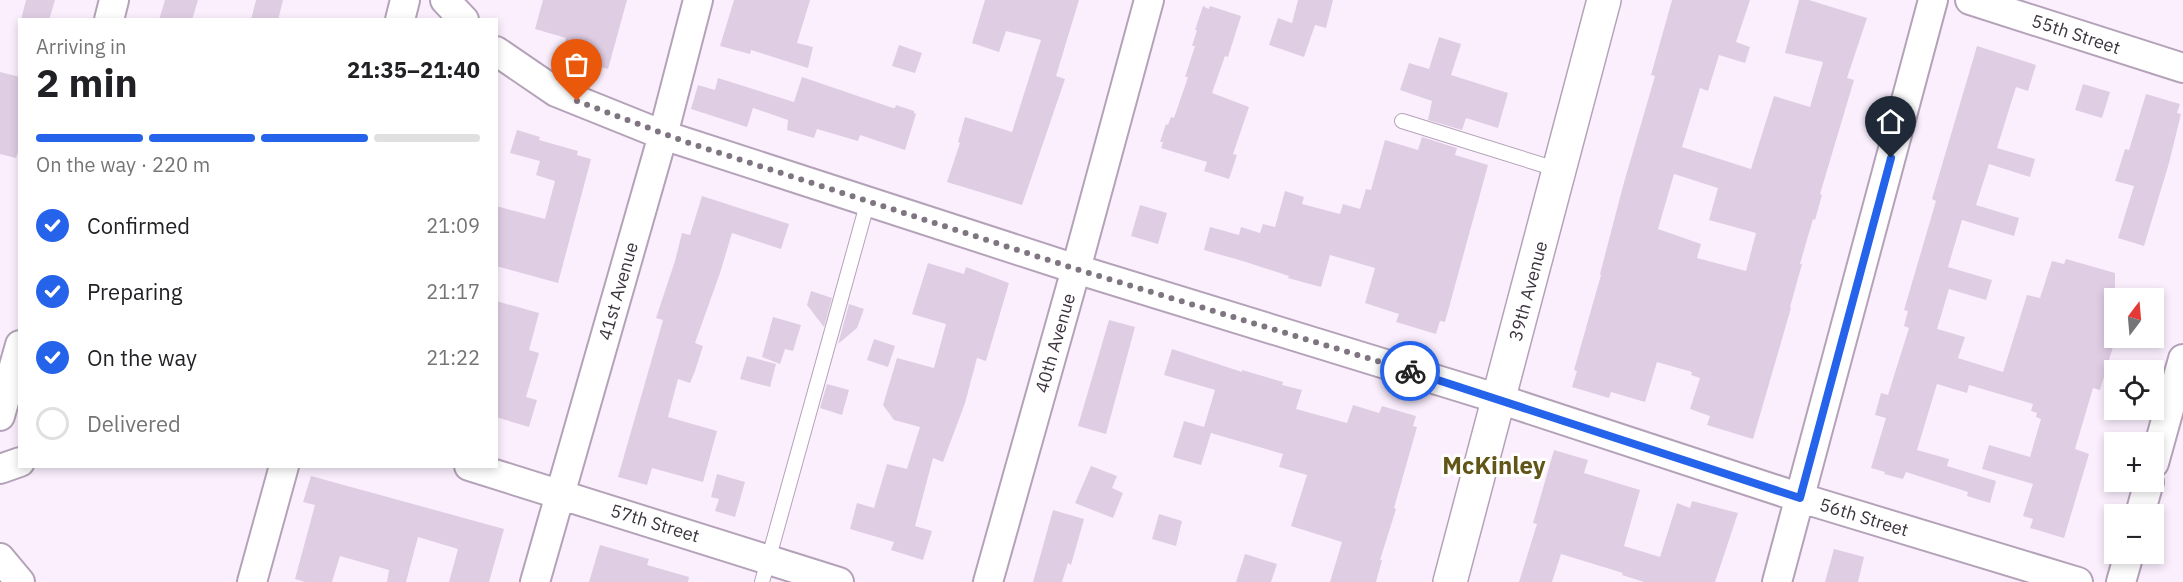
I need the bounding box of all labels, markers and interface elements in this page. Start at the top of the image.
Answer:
street label: 55th Street [2029,9,2123,59]
text: Arriving in [36,33,126,60]
pin [551,39,602,101]
icon: bag [560,48,593,81]
text: 21:35–21:40 [347,55,480,84]
text: 2 min [36,57,138,108]
pin [1865,96,1916,158]
icon: home [1874,105,1907,138]
text: On the way · 220 m [36,151,210,178]
icon: check [36,209,69,242]
text: Confirmed [87,211,190,240]
text: 21:09 [426,212,480,239]
street label: 39th Avenue [1504,238,1552,343]
street label: 41st Avenue [593,239,643,343]
icon: check [36,275,69,308]
text: Preparing [87,277,182,306]
text: 21:17 [426,278,480,305]
north arrow [2104,288,2164,348]
map controls [2104,288,2164,564]
street label: 40th Avenue [1030,290,1080,395]
icon: check [36,341,69,374]
courier [1380,341,1440,401]
text: On the way [87,343,197,372]
text: 21:22 [426,344,480,371]
icon: bike [1394,355,1427,388]
button: locate [2104,360,2164,420]
text: Delivered [87,409,181,438]
button: + [2104,432,2164,492]
district label: McKinley [1442,449,1546,481]
street label: 56th Street [1817,493,1911,541]
street label: 57th Street [608,499,702,547]
button: − [2104,504,2164,564]

